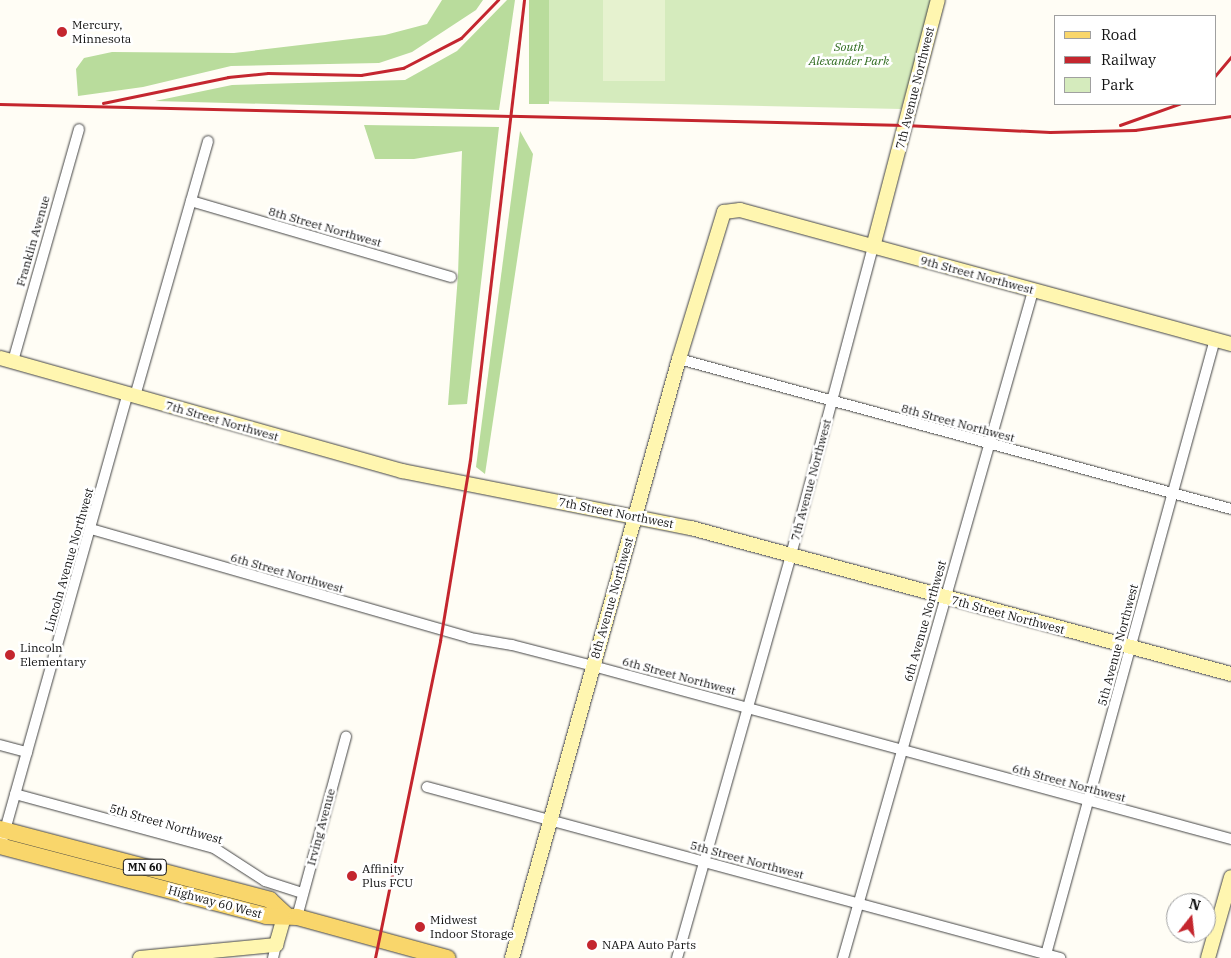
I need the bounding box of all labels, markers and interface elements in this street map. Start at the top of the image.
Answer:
legend [1054,15,1216,105]
place label: Mercury, Minnesota [72,18,131,46]
street label: 7th Avenue Northwest [893,25,937,151]
text: Road [1101,25,1137,44]
marker: Mercury, Minnesota [56,26,68,38]
park label: South Alexander Park [809,40,889,68]
text: Railway [1101,50,1156,69]
text: Park [1101,75,1134,94]
street label: Franklin Avenue [13,194,53,288]
street label: 8th Street Northwest [267,204,383,250]
street label: 9th Street Northwest [919,253,1035,297]
street label: 7th Street Northwest [164,398,280,444]
street label: 8th Street Northwest [900,401,1016,445]
street label: 7th Avenue Northwest [788,418,834,542]
street label: Lincoln Avenue Northwest [42,486,96,634]
street label: 7th Street Northwest [557,495,675,531]
street label: 8th Avenue Northwest [588,536,636,660]
street label: 6th Street Northwest [229,550,345,596]
street label: 6th Avenue Northwest [901,559,949,683]
street label: 5th Avenue Northwest [1095,583,1141,707]
street label: 7th Street Northwest [950,593,1066,637]
place label: Lincoln Elementary [20,641,86,669]
marker: Lincoln Elementary [4,649,16,661]
street label: 6th Street Northwest [621,654,737,698]
street label: 6th Street Northwest [1011,761,1127,805]
street label: Irving Avenue [304,787,338,867]
street label: 5th Street Northwest [108,801,224,847]
street label: 5th Street Northwest [689,838,805,882]
road number: MN 60 [122,859,168,876]
place label: Affinity Plus FCU [362,862,413,890]
marker: Affinity Plus FCU [346,870,358,882]
street label: Highway 60 West [166,883,264,921]
north arrow [1166,893,1216,943]
text: N [1187,894,1203,915]
place label: Midwest Indoor Storage [430,913,514,941]
marker: Midwest Indoor Storage [414,921,426,933]
place label: NAPA Auto Parts [602,938,696,952]
marker: NAPA Auto Parts [586,939,598,951]

